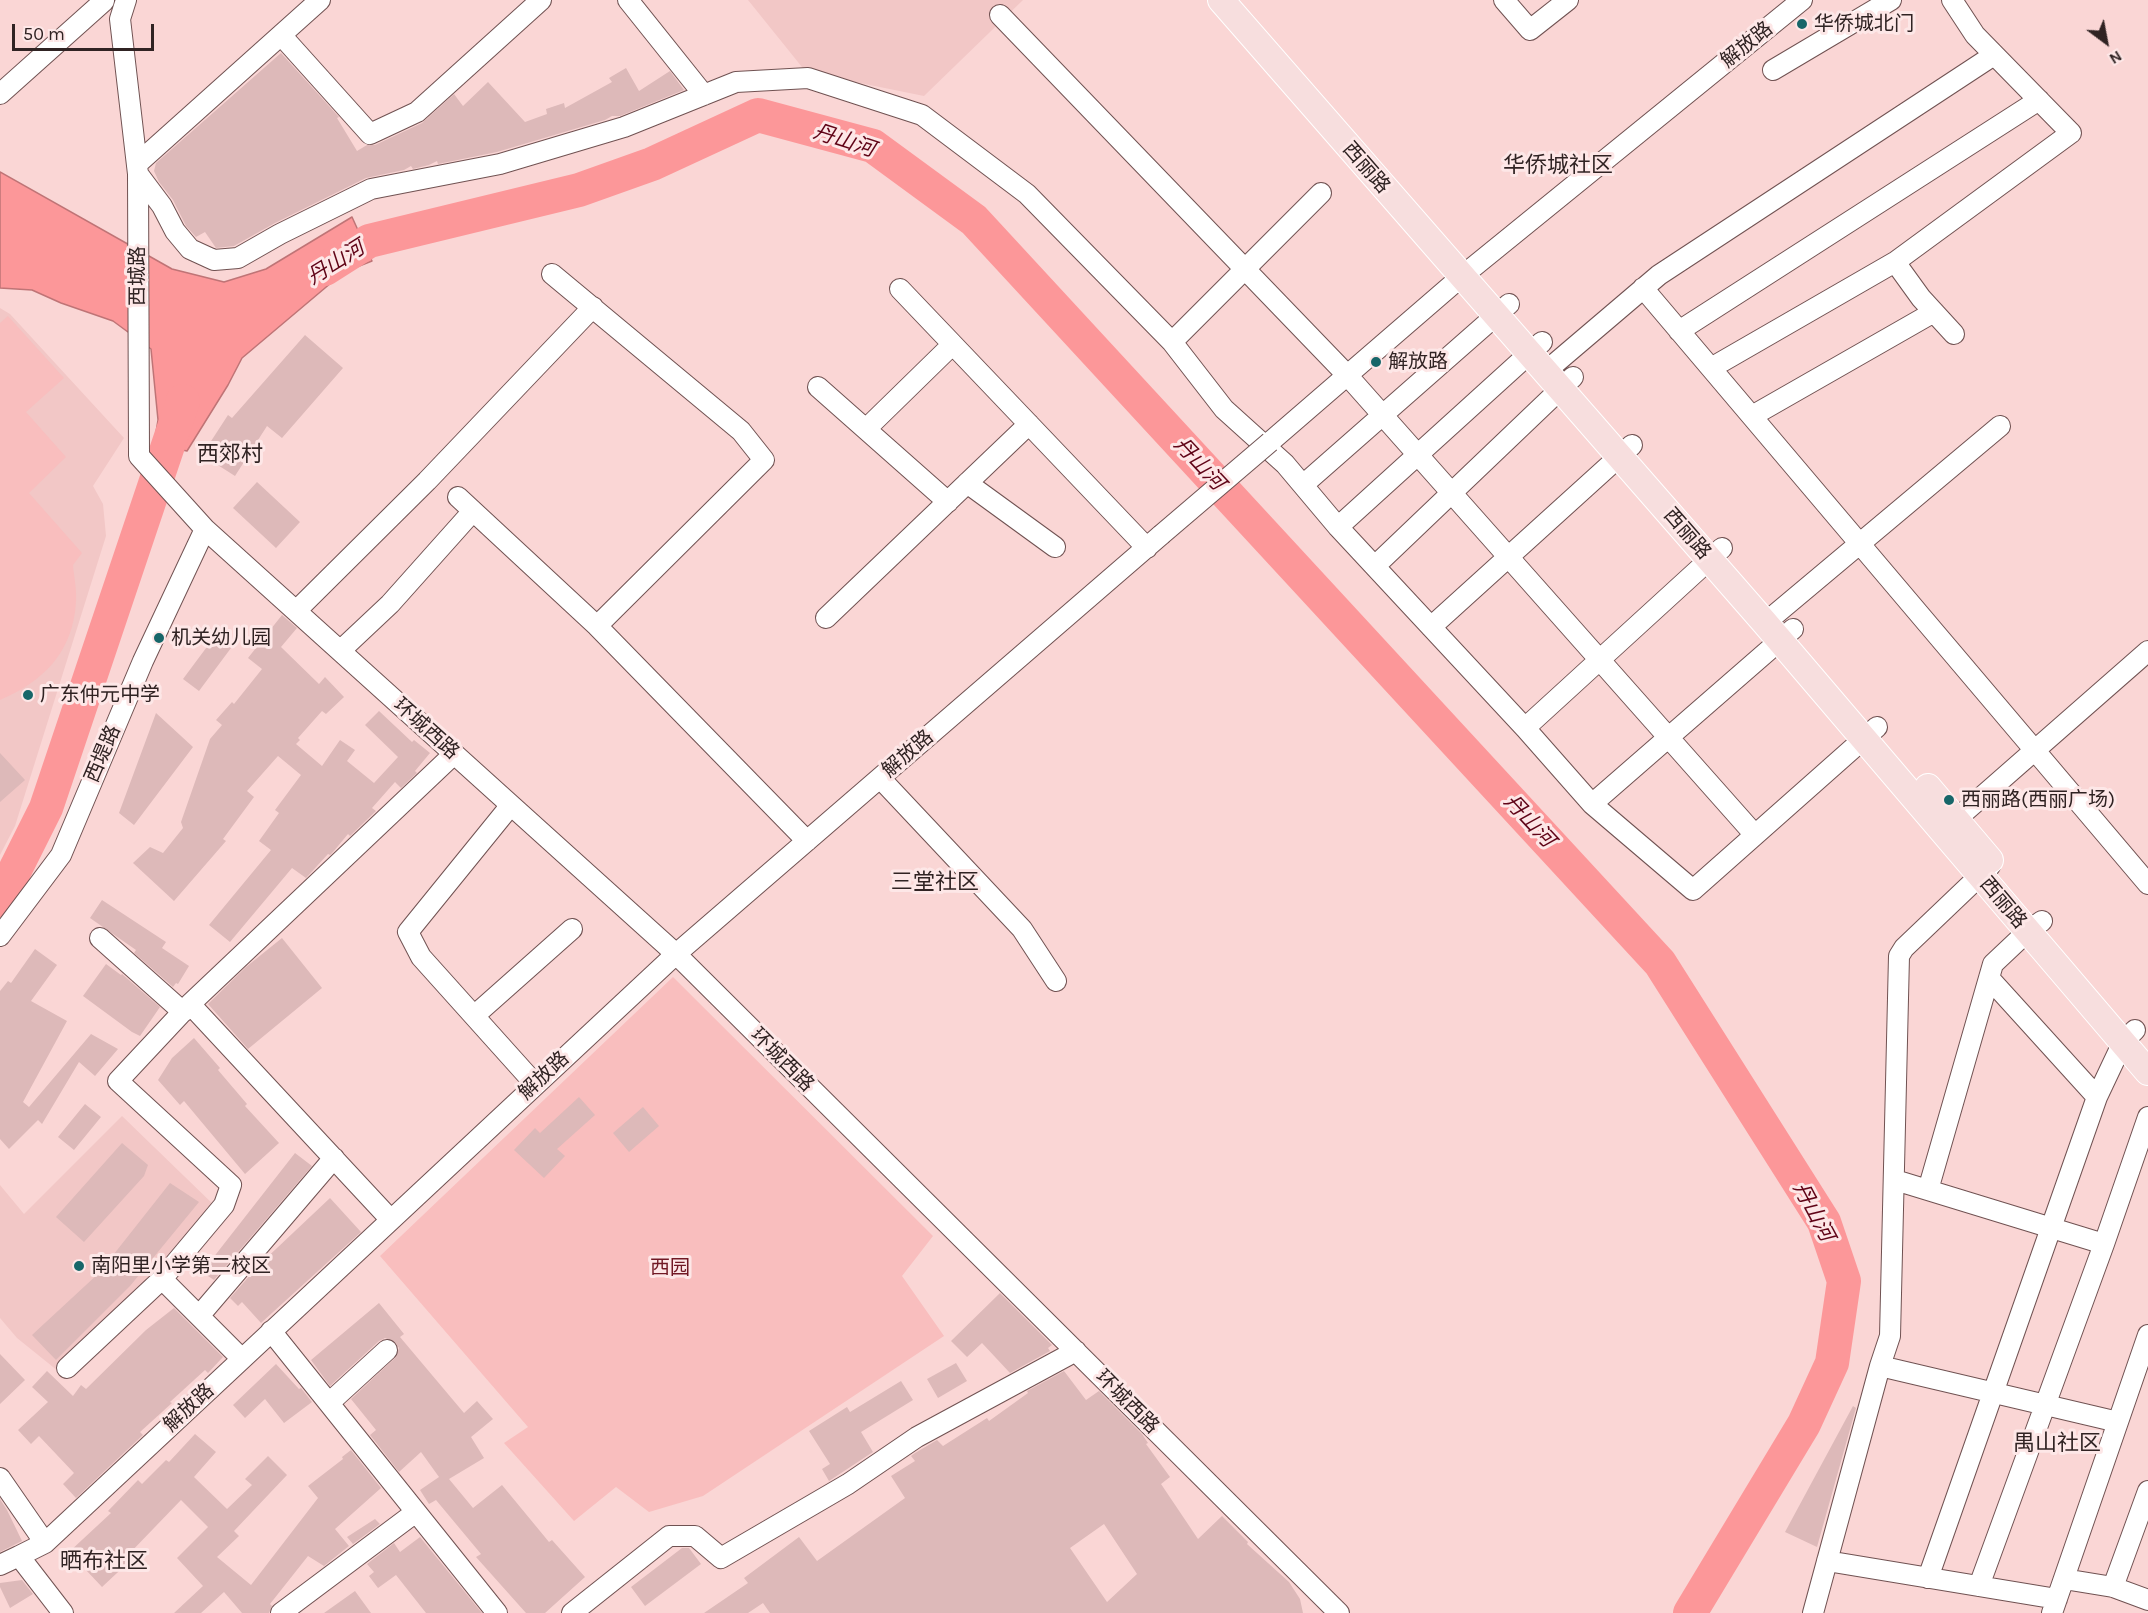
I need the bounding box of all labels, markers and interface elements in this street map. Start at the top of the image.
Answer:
scale bar [15,12,158,50]
place label: 华侨城北门 [1814,12,1914,36]
north arrow [2076,12,2136,72]
street label: 解放路 [1716,17,1778,73]
marker: 华侨城北门 [1795,17,1809,31]
text: 50 m [23,23,65,45]
text: N [2106,47,2126,69]
water label: 丹山河 [810,119,878,163]
street label: 西丽路 [1337,137,1395,199]
district label: 华侨城社区 [1503,153,1613,179]
water label: 丹山河 [303,236,369,290]
street label: 西城路 [126,246,150,306]
place label: 解放路 [1388,350,1448,374]
marker: 解放路 [1369,355,1383,369]
water label: 丹山河 [1168,432,1230,496]
district label: 西郊村 [197,442,263,468]
street label: 西丽路 [1658,503,1716,565]
place label: 机关幼儿园 [171,626,271,650]
marker: 机关幼儿园 [152,631,166,645]
place label: 广东仲元中学 [40,683,160,707]
marker: 广东仲元中学 [21,688,35,702]
street label: 环城西路 [388,693,464,765]
street label: 西堤路 [80,722,126,786]
street label: 解放路 [877,725,939,783]
place label: 西丽路(西丽广场) [1961,788,2115,812]
water label: 丹山河 [1498,789,1560,853]
marker: 西丽路(西丽广场) [1942,793,1956,807]
district label: 三堂社区 [891,870,979,896]
street label: 西丽路 [1975,872,2031,934]
street label: 环城西路 [745,1023,819,1097]
street label: 解放路 [514,1047,574,1105]
water label: 丹山河 [1787,1178,1839,1246]
place label: 南阳里小学第二校区 [91,1254,271,1278]
park label: 西园 [650,1256,690,1280]
marker: 南阳里小学第二校区 [72,1259,86,1273]
street label: 环城西路 [1090,1365,1164,1439]
street label: 解放路 [159,1379,219,1437]
district label: 禺山社区 [2013,1431,2101,1457]
district label: 晒布社区 [60,1549,148,1575]

